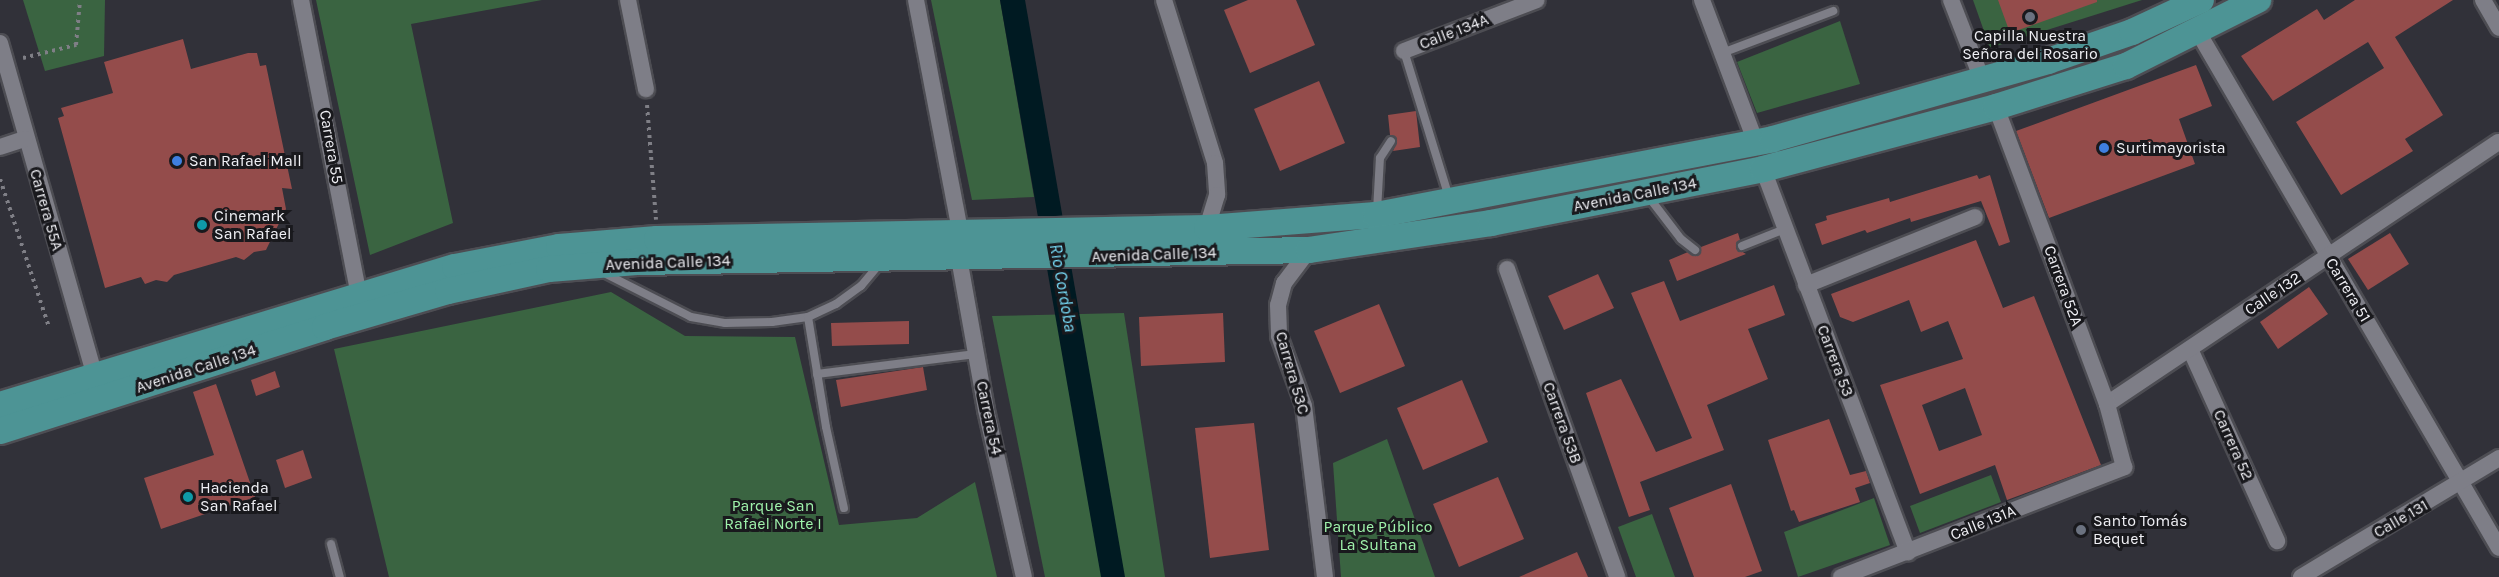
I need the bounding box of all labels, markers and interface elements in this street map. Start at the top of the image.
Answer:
street label: Calle 134A [1417,10,1491,54]
marker: Capilla Nuestra Señora del Rosario [2023,10,2037,24]
place label: Capilla Nuestra Señora del Rosario [1962,26,2098,64]
street label: Carrera 55 [315,108,347,186]
place label: Surtimayorista [2116,138,2226,158]
marker: Surtimayorista [2097,141,2111,155]
place label: San Rafael Mall [189,151,302,171]
marker: San Rafael Mall [170,154,184,168]
street label: Carrera 55A [25,167,67,253]
street label: Avenida Calle 134 [1572,174,1698,216]
place label: Cinemark San Rafael [214,206,292,244]
marker: Cinemark San Rafael [195,218,209,232]
water label: Rio Cordoba [1045,242,1081,334]
street label: Avenida Calle 134 [1091,243,1217,267]
street label: Carrera 52A [2040,243,2086,329]
street label: Avenida Calle 134 [605,251,731,275]
street label: Carrera 51 [2321,255,2375,325]
street label: Calle 132 [2241,268,2305,320]
street label: Carrera 53 [1813,322,1857,400]
street label: Carrera 53C [1271,329,1313,417]
street label: Avenida Calle 134 [134,341,258,397]
street label: Carrera 54 [972,379,1006,457]
street label: Carrera 53B [1538,380,1586,466]
street label: Carrera 52 [2209,407,2257,483]
place label: Hacienda San Rafael [200,478,278,516]
marker: Hacienda San Rafael [181,490,195,504]
park label: Parque San Rafael Norte I [724,496,822,534]
street label: Calle 131 [2370,496,2432,542]
street label: Calle 131A [1948,501,2018,545]
place label: Santo Tomás Bequet [2093,511,2187,549]
park label: Parque Público La Sultana [1324,517,1432,555]
marker: Santo Tomás Bequet [2074,523,2088,537]

